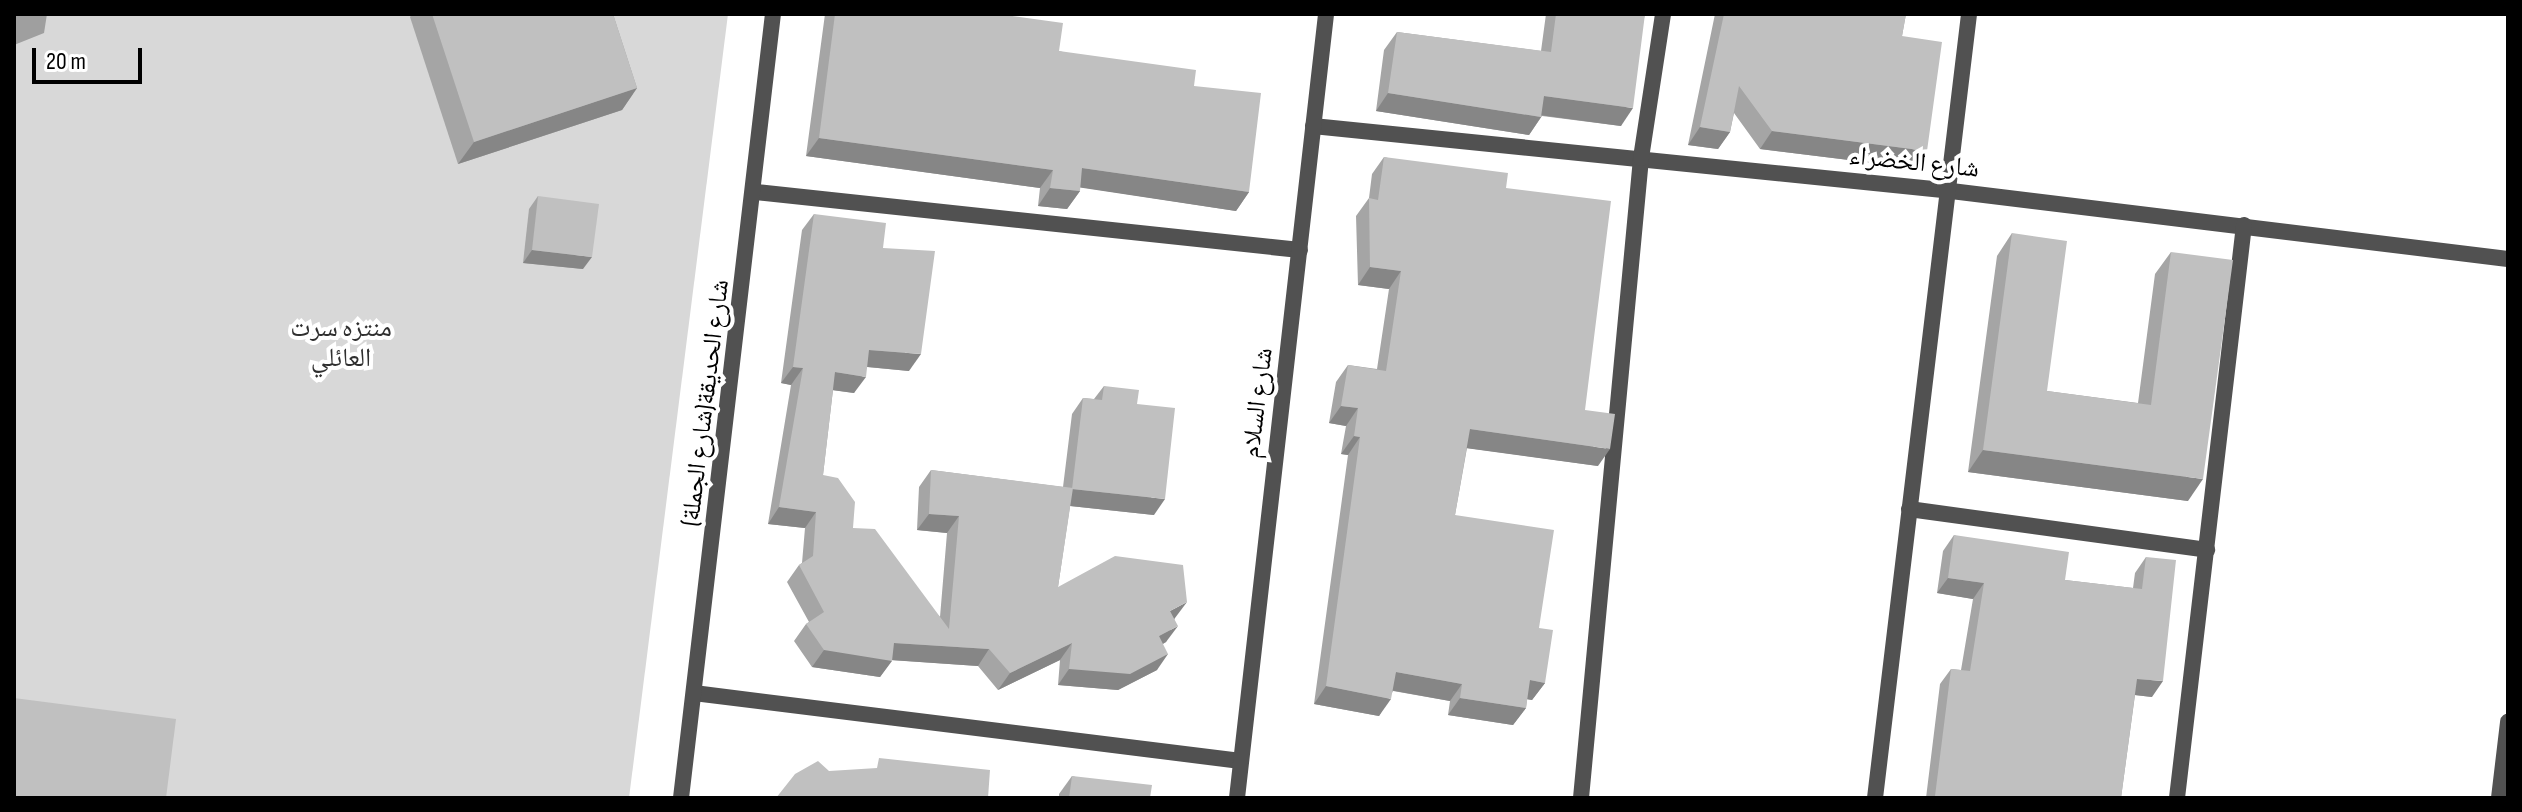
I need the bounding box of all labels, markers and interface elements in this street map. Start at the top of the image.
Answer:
scale bar [36,32,146,82]
text: 20 m [46,47,86,76]
street label: شارع الخضراء [1847,141,1981,185]
street label: شارع الحديقة(شارع الجملة) [675,278,737,528]
park label: منتزه سرت العائلي [290,313,392,374]
street label: شارع السلام [1236,346,1280,460]

